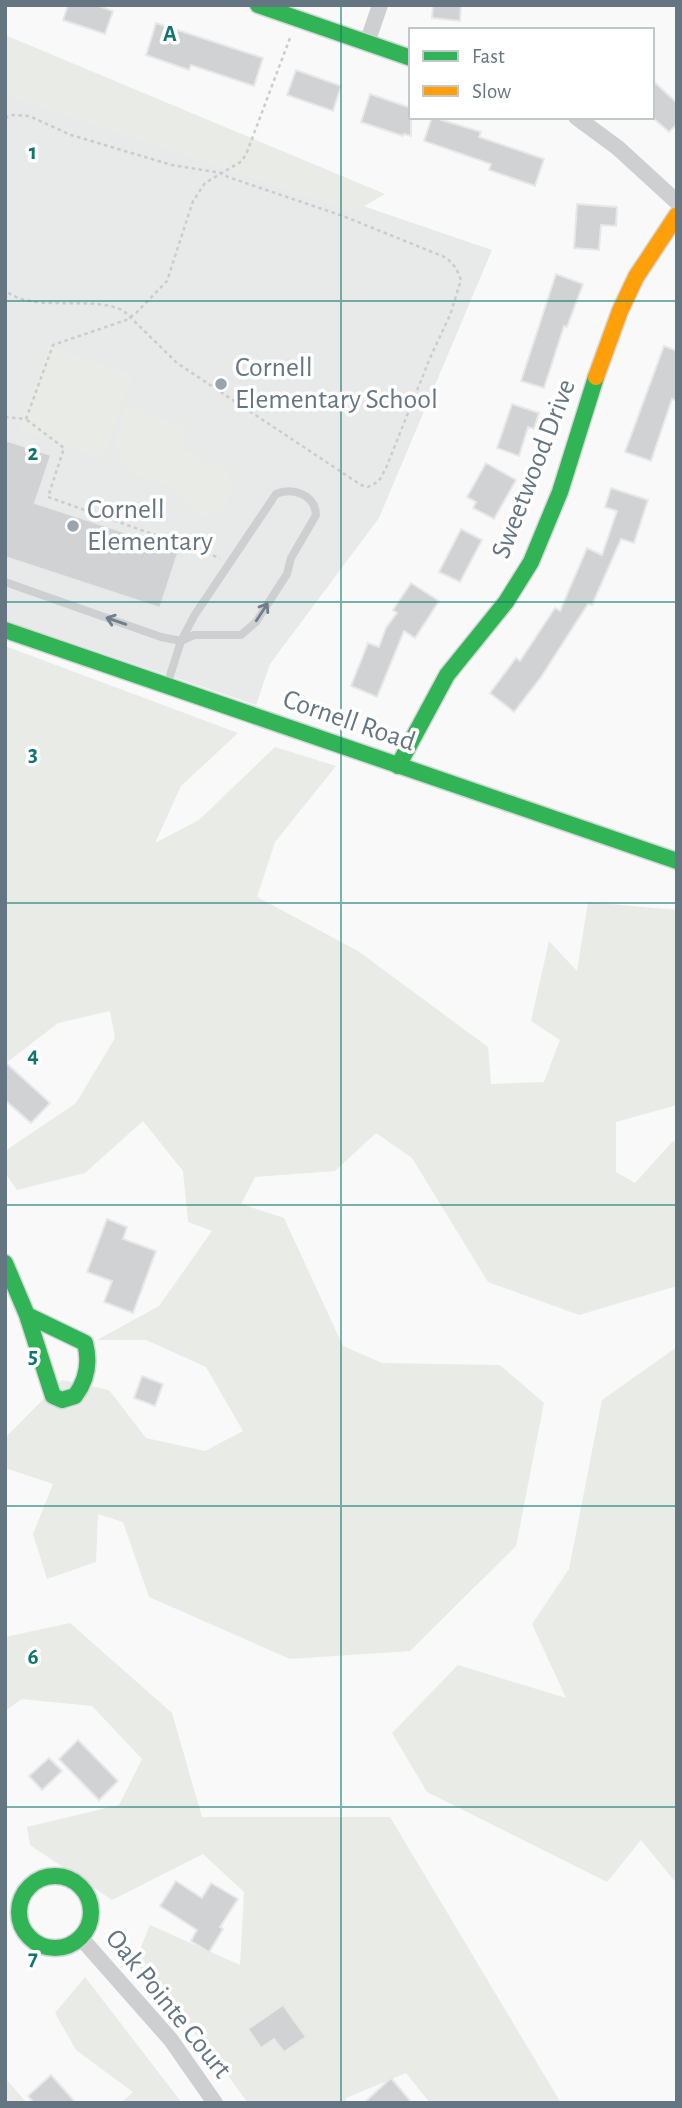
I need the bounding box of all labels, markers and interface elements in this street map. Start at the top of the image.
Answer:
text: A [163,23,177,46]
legend [409,28,654,119]
text: Fast [472,46,505,67]
text: Slow [472,81,511,102]
text: 1 [29,141,37,164]
place label: Cornell Elementary School [235,354,438,414]
marker: Cornell Elementary School [213,376,229,392]
street label: Sweetwood Drive [487,376,581,562]
text: 2 [28,442,39,465]
place label: Cornell Elementary [87,496,213,556]
marker: Cornell Elementary [65,518,81,534]
one-way arrow [255,603,270,622]
one-way arrow [105,614,127,626]
street label: Cornell Road [279,685,419,757]
text: 3 [28,743,38,766]
text: 4 [27,1044,39,1067]
text: 5 [28,1345,38,1368]
text: 6 [27,1646,39,1669]
street label: Oak Pointe Court [100,1924,236,2084]
text: 7 [28,1947,38,1970]

